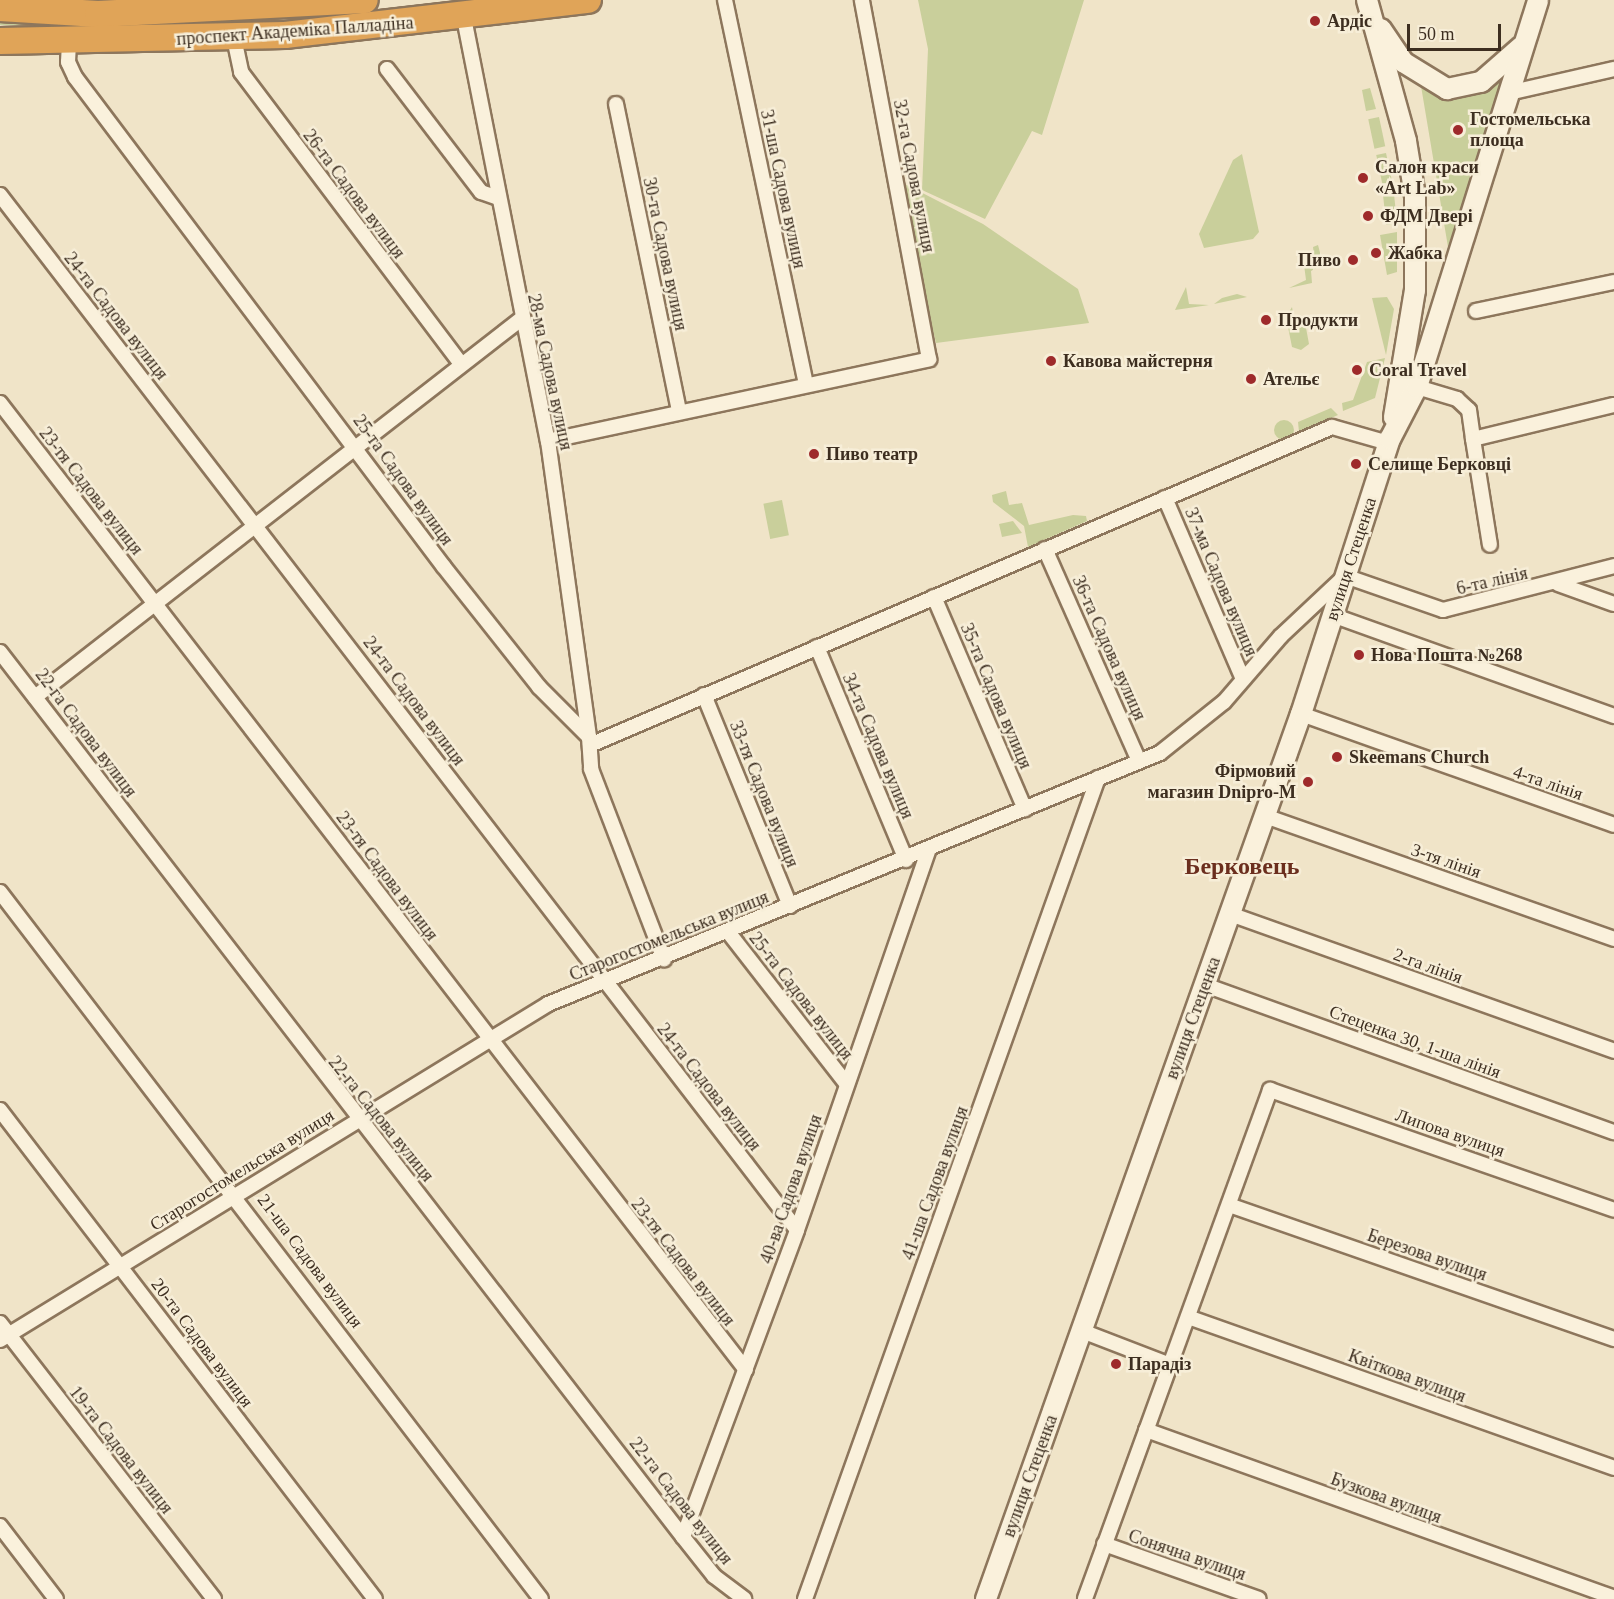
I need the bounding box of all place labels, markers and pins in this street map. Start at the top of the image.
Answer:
place label: Ардіс [1327,10,1372,32]
marker: Ардіс [1308,14,1322,28]
place label: Гостомельська площа [1470,109,1591,152]
marker: Гостомельська площа [1451,123,1465,137]
place label: Салон краси «Art Lab» [1375,157,1479,200]
marker: Салон краси «Art Lab» [1356,171,1370,185]
place label: ФДМ Двері [1380,205,1473,227]
marker: ФДМ Двері [1361,209,1375,223]
place label: Жабка [1388,242,1442,264]
marker: Жабка [1369,246,1383,260]
place label: Пиво [1298,249,1341,271]
marker: Пиво [1346,253,1360,267]
place label: Продукти [1278,309,1358,331]
marker: Продукти [1259,313,1273,327]
place label: Кавова майстерня [1063,350,1213,372]
marker: Кавова майстерня [1044,354,1058,368]
place label: Coral Travel [1369,359,1467,381]
marker: Coral Travel [1350,363,1364,377]
place label: Ательє [1263,368,1319,390]
marker: Ательє [1244,372,1258,386]
place label: Пиво театр [826,443,918,465]
marker: Пиво театр [807,447,821,461]
place label: Селище Берковці [1368,453,1511,475]
marker: Селище Берковці [1349,457,1363,471]
place label: Нова Пошта №268 [1371,644,1523,666]
marker: Нова Пошта №268 [1352,648,1366,662]
place label: Skeemans Church [1349,746,1489,768]
marker: Skeemans Church [1330,750,1344,764]
place label: Фірмовий магазин Dnipro-M [1148,761,1296,804]
marker: Фірмовий магазин Dnipro-M [1301,775,1315,789]
place label: Парадіз [1128,1353,1191,1375]
marker: Парадіз [1109,1357,1123,1371]

